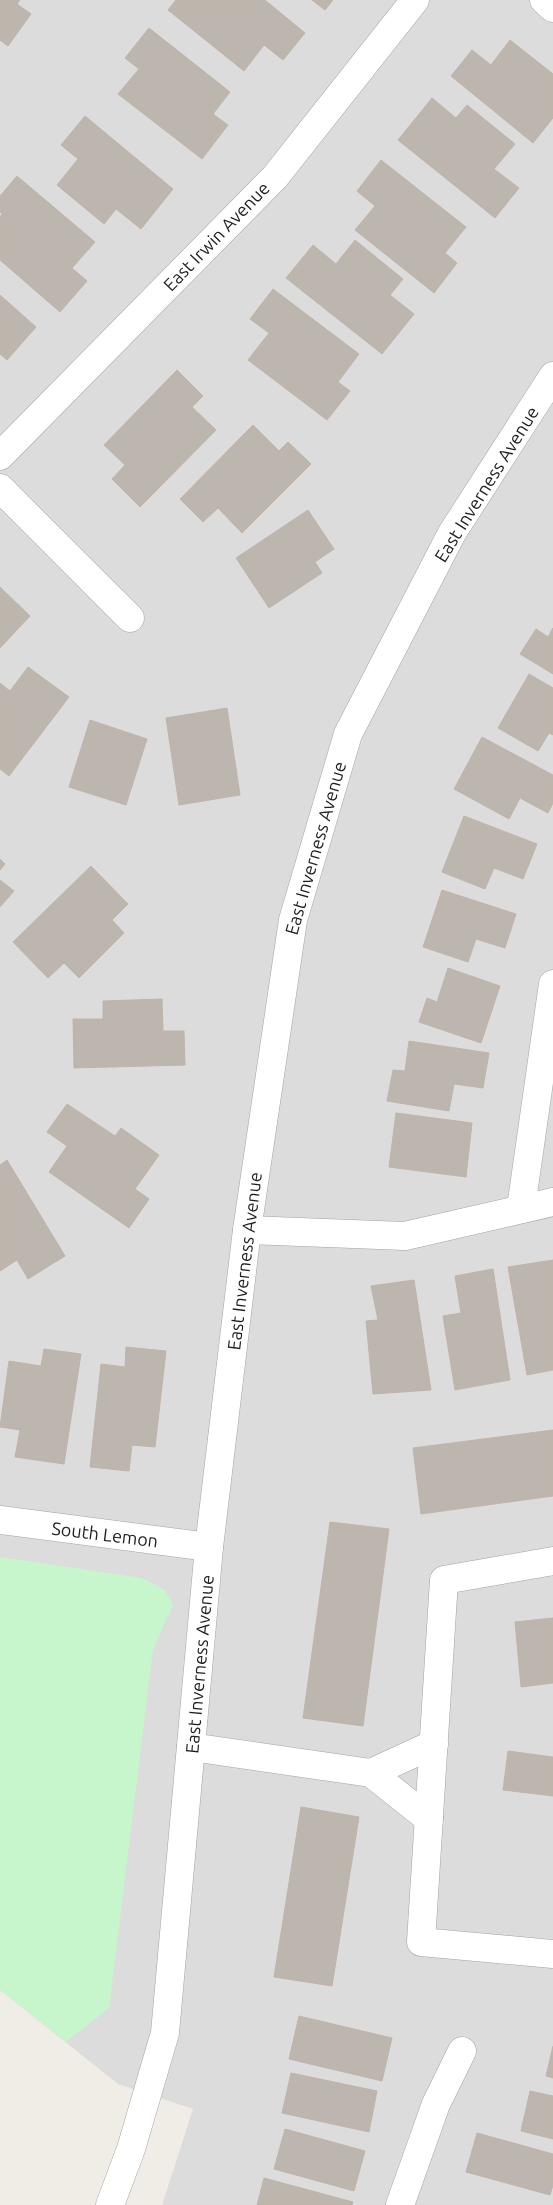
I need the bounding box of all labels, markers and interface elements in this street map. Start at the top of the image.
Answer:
street label: East Irwin Avenue [159,177,273,295]
street label: East Inverness Avenue [430,403,542,565]
street label: East Inverness Avenue [281,759,349,937]
street label: East Inverness Avenue [223,1171,265,1351]
street label: South Lemon [51,1518,159,1550]
street label: East Inverness Avenue [181,1574,217,1754]

